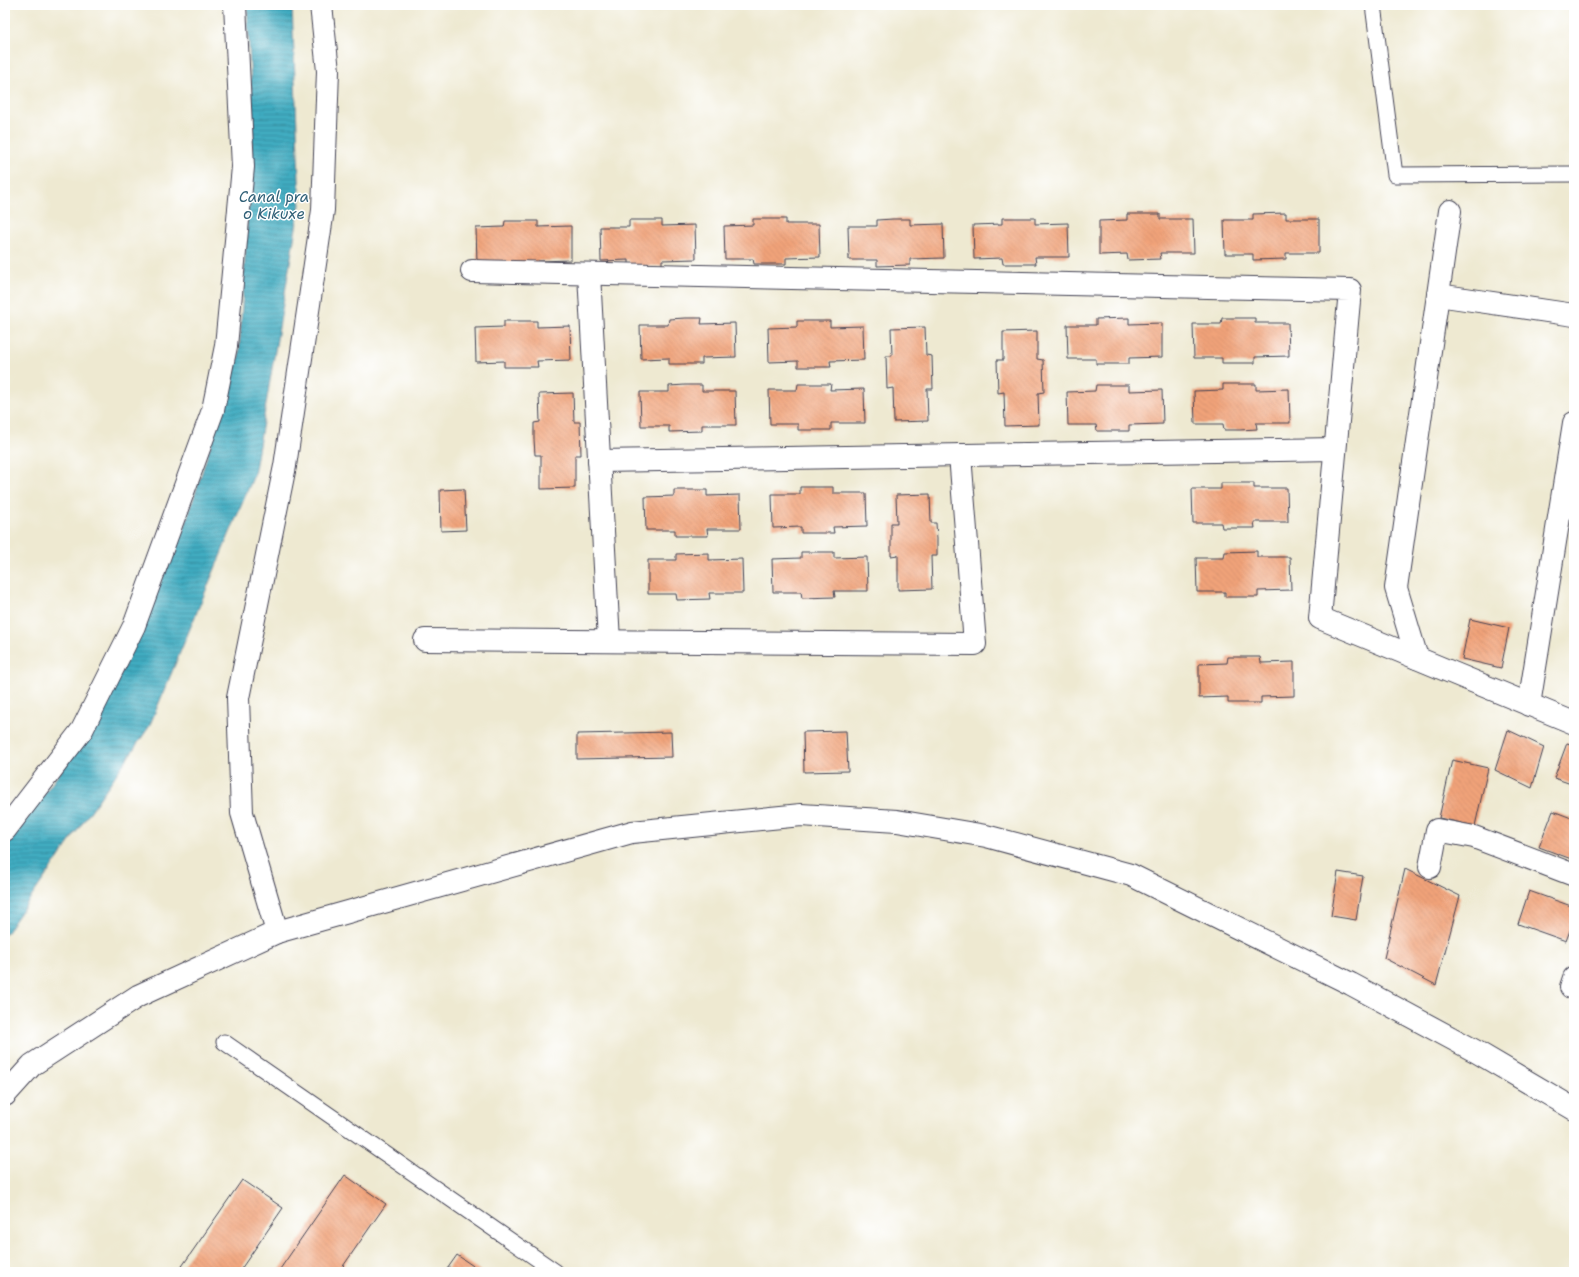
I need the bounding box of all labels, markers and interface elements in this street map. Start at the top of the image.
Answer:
water label: Canal pra o Kikuxe [239,187,309,224]

